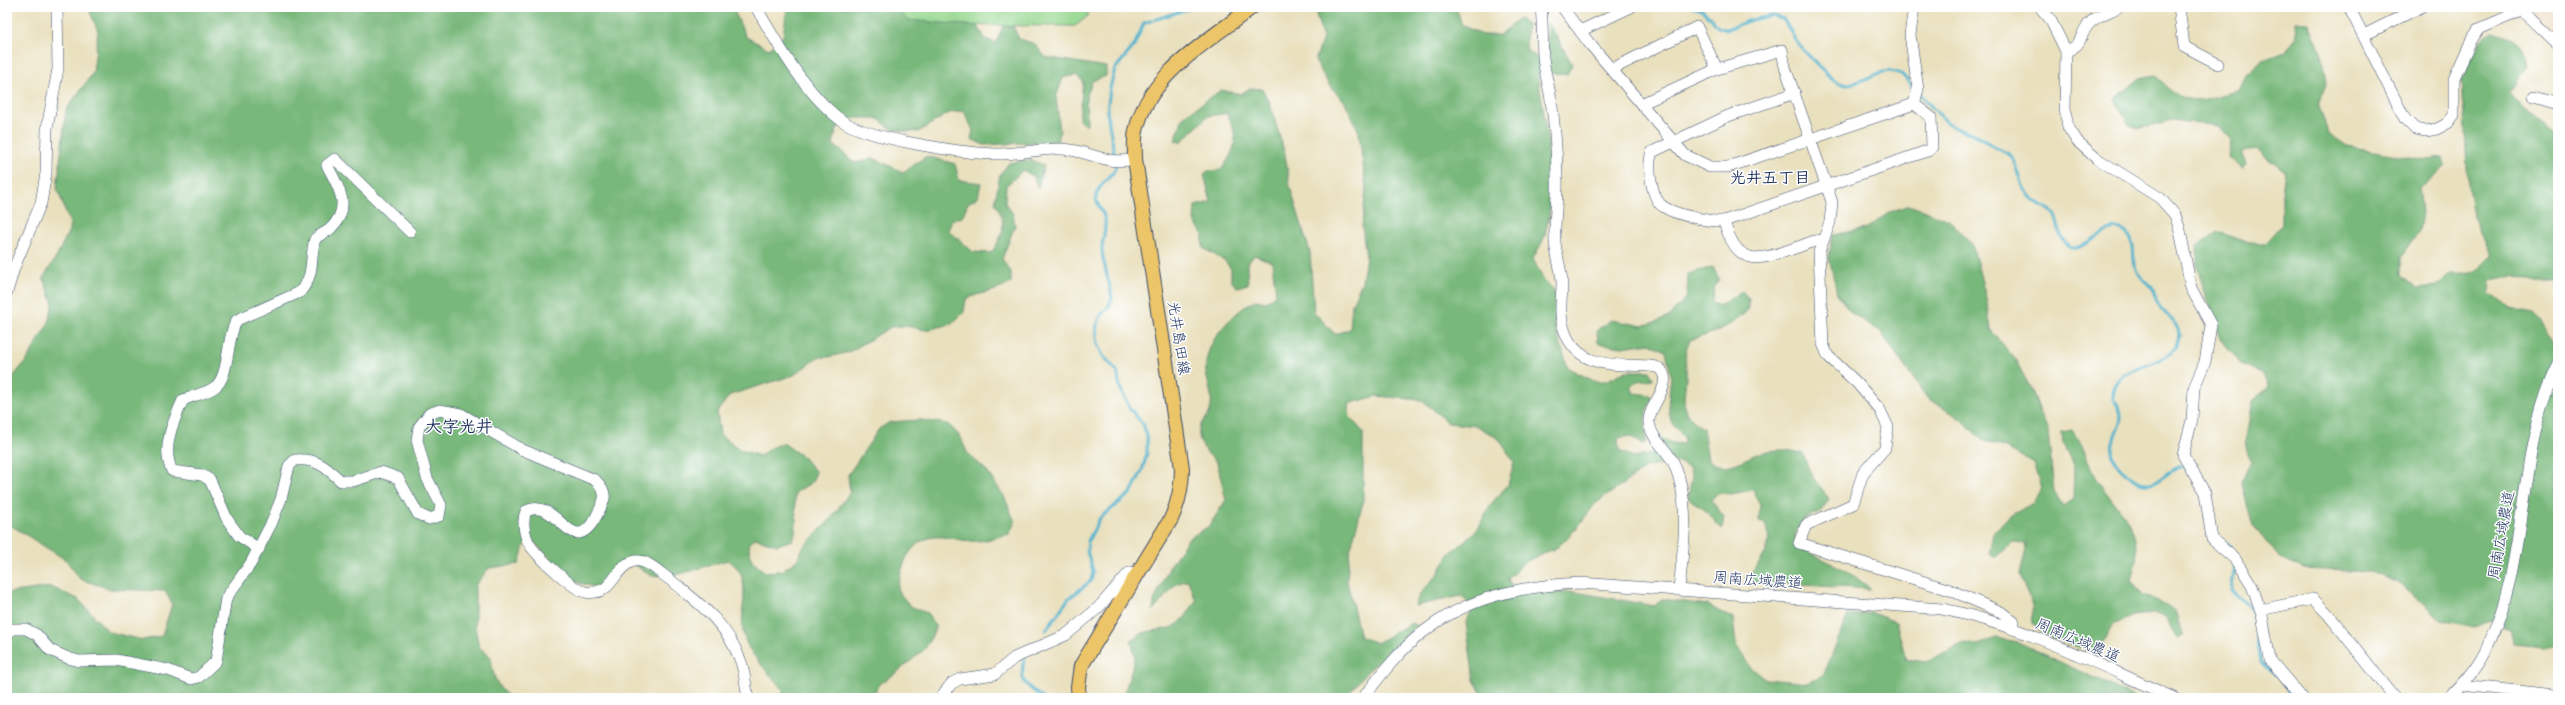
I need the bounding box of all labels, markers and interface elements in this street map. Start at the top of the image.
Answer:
district label: 光井五丁目 [1730,168,1810,189]
street label: 光井島田線 [1162,300,1194,377]
district label: 大字光井 [425,416,493,438]
street label: 周南広域農道 [2484,489,2520,581]
street label: 周南広域農道 [1712,568,1804,594]
street label: 周南広域農道 [2032,614,2123,668]

